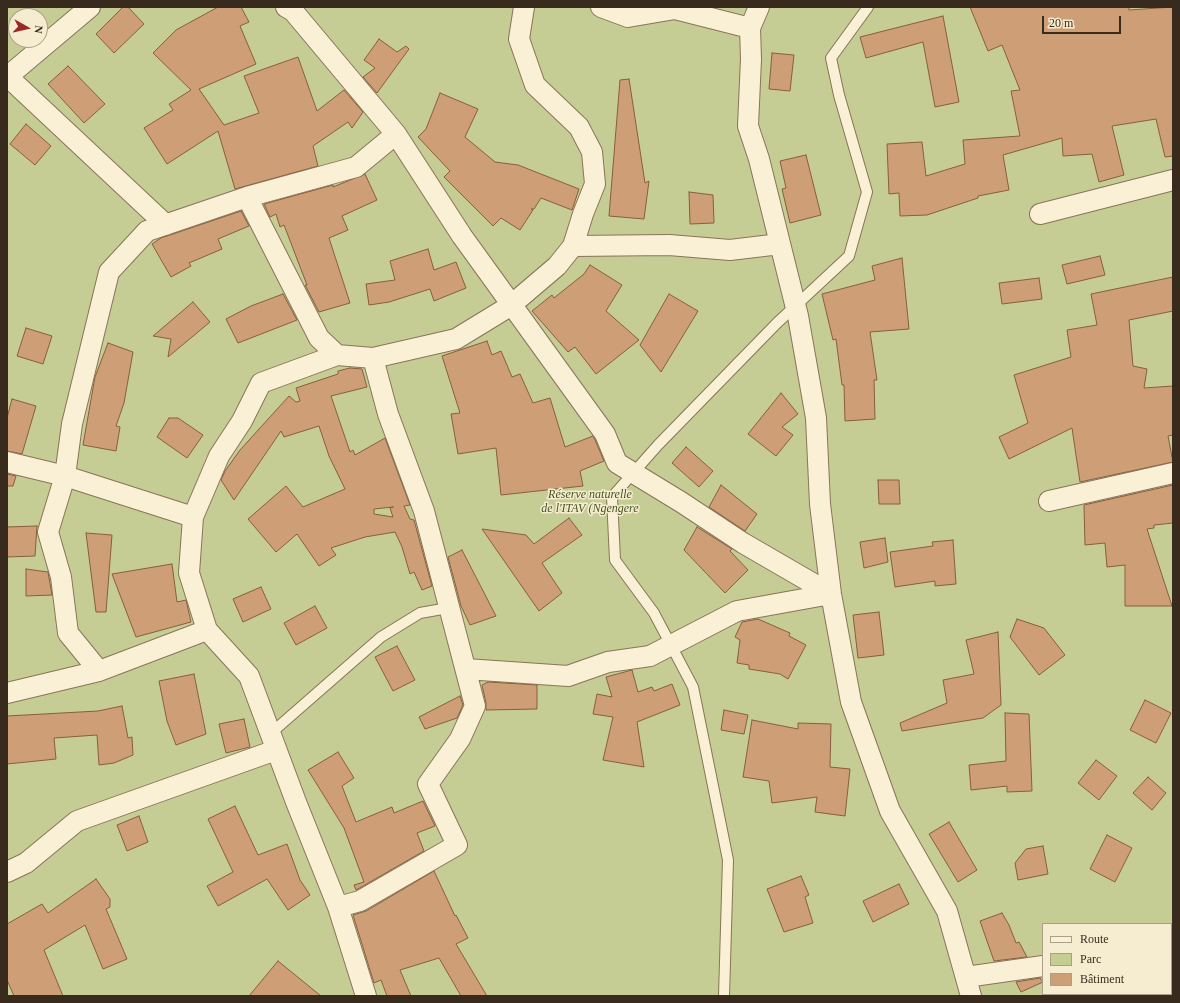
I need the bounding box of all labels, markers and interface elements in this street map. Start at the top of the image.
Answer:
north arrow [8,8,48,48]
scale bar [1044,8,1123,34]
text: 20 m [1049,16,1073,30]
text: N [32,25,45,34]
park label: Réserve naturelle de l'ITAV (Ngengere [541,488,639,516]
legend [1042,923,1172,995]
text: Route [1080,932,1109,946]
text: Parc [1080,952,1101,966]
text: Bâtiment [1080,972,1124,986]

